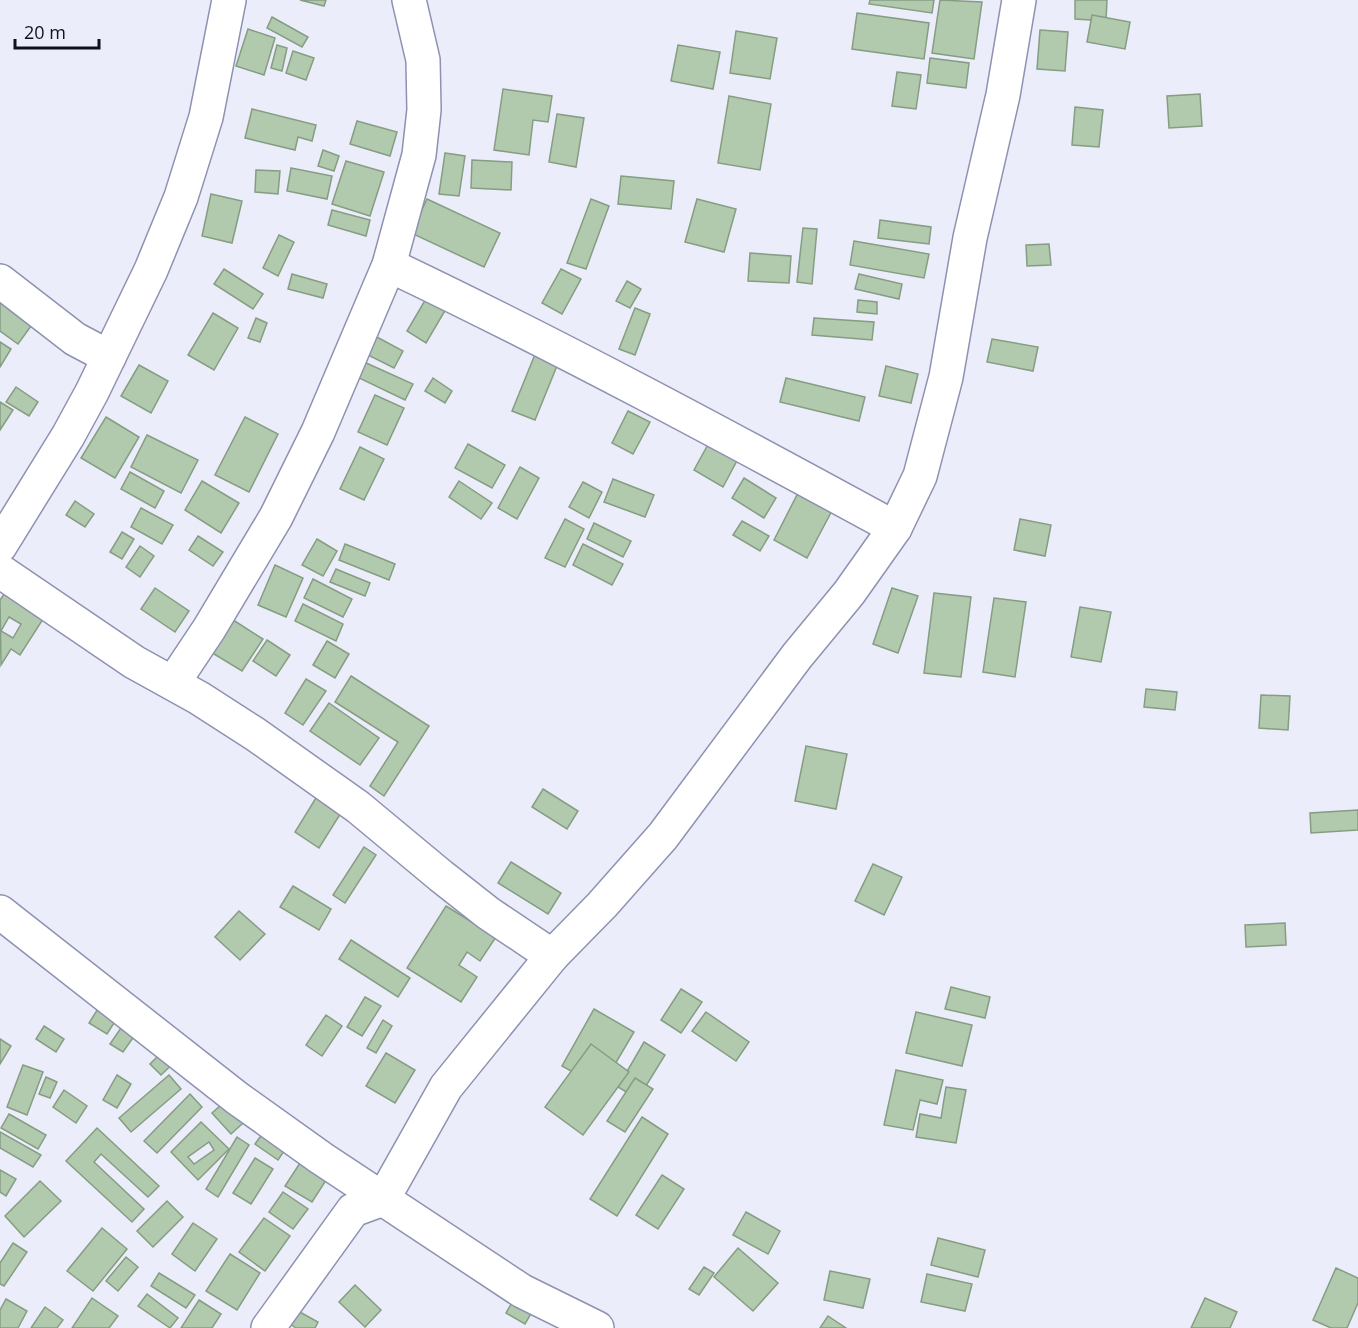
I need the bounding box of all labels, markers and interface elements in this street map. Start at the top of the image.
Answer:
scale bar [15,12,99,50]
text: 20 m [24,20,66,44]

